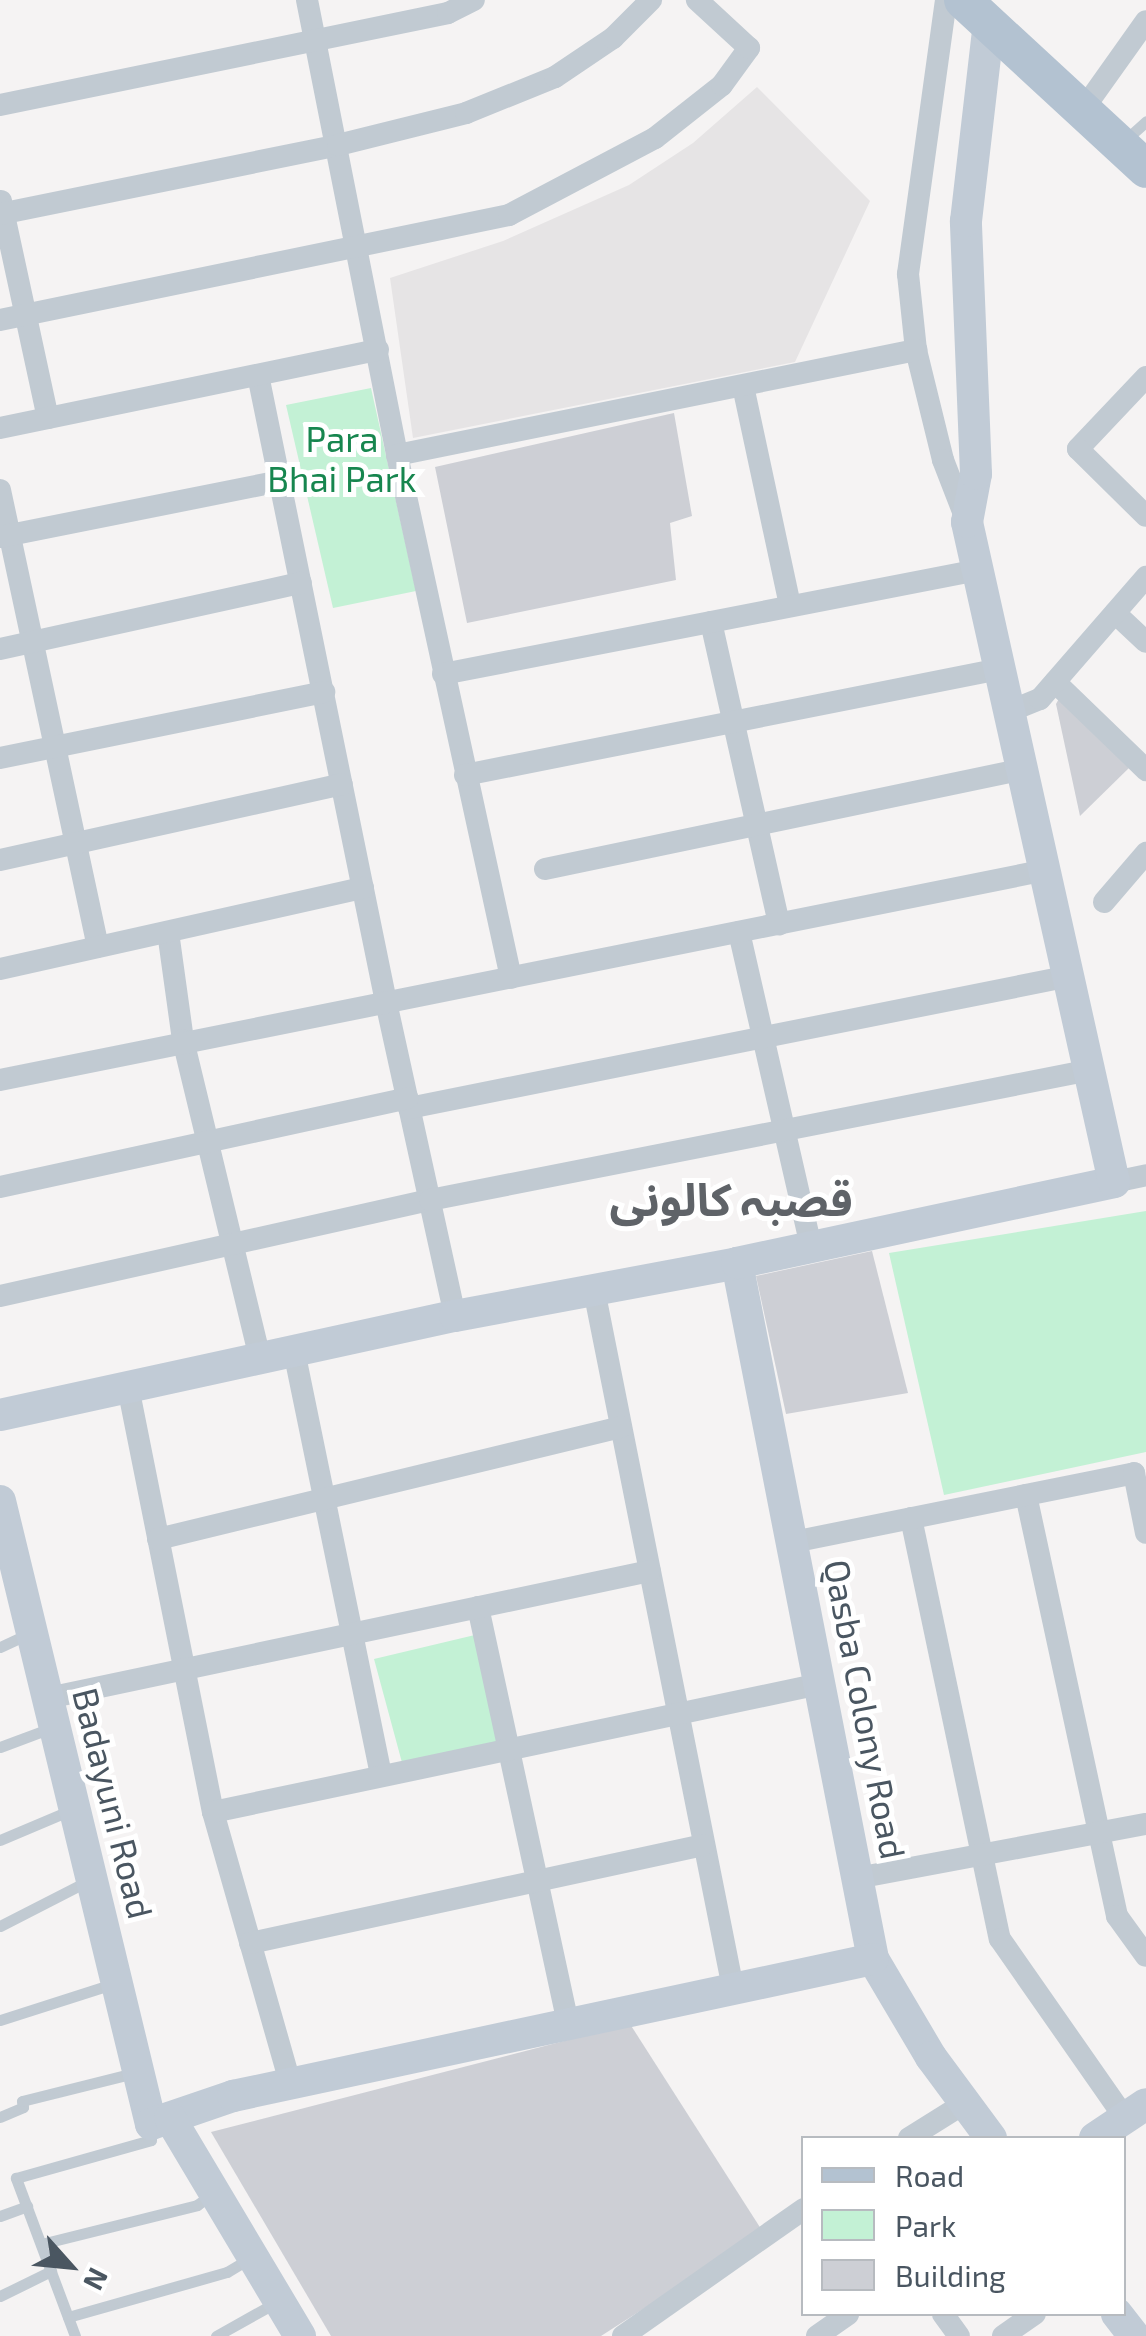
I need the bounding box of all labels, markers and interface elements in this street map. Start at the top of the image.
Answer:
park label: Para Bhai Park [267,417,417,499]
district label: قصبہ کالونی [609,1172,853,1226]
street label: Qasba Colony Road [816,1555,916,1863]
street label: Badayuni Road [65,1683,163,1923]
legend [801,2136,1126,2316]
text: Road [895,2157,964,2193]
text: Park [895,2207,956,2243]
north arrow [20,2216,120,2316]
text: Building [895,2257,1006,2293]
text: N [77,2263,116,2296]

